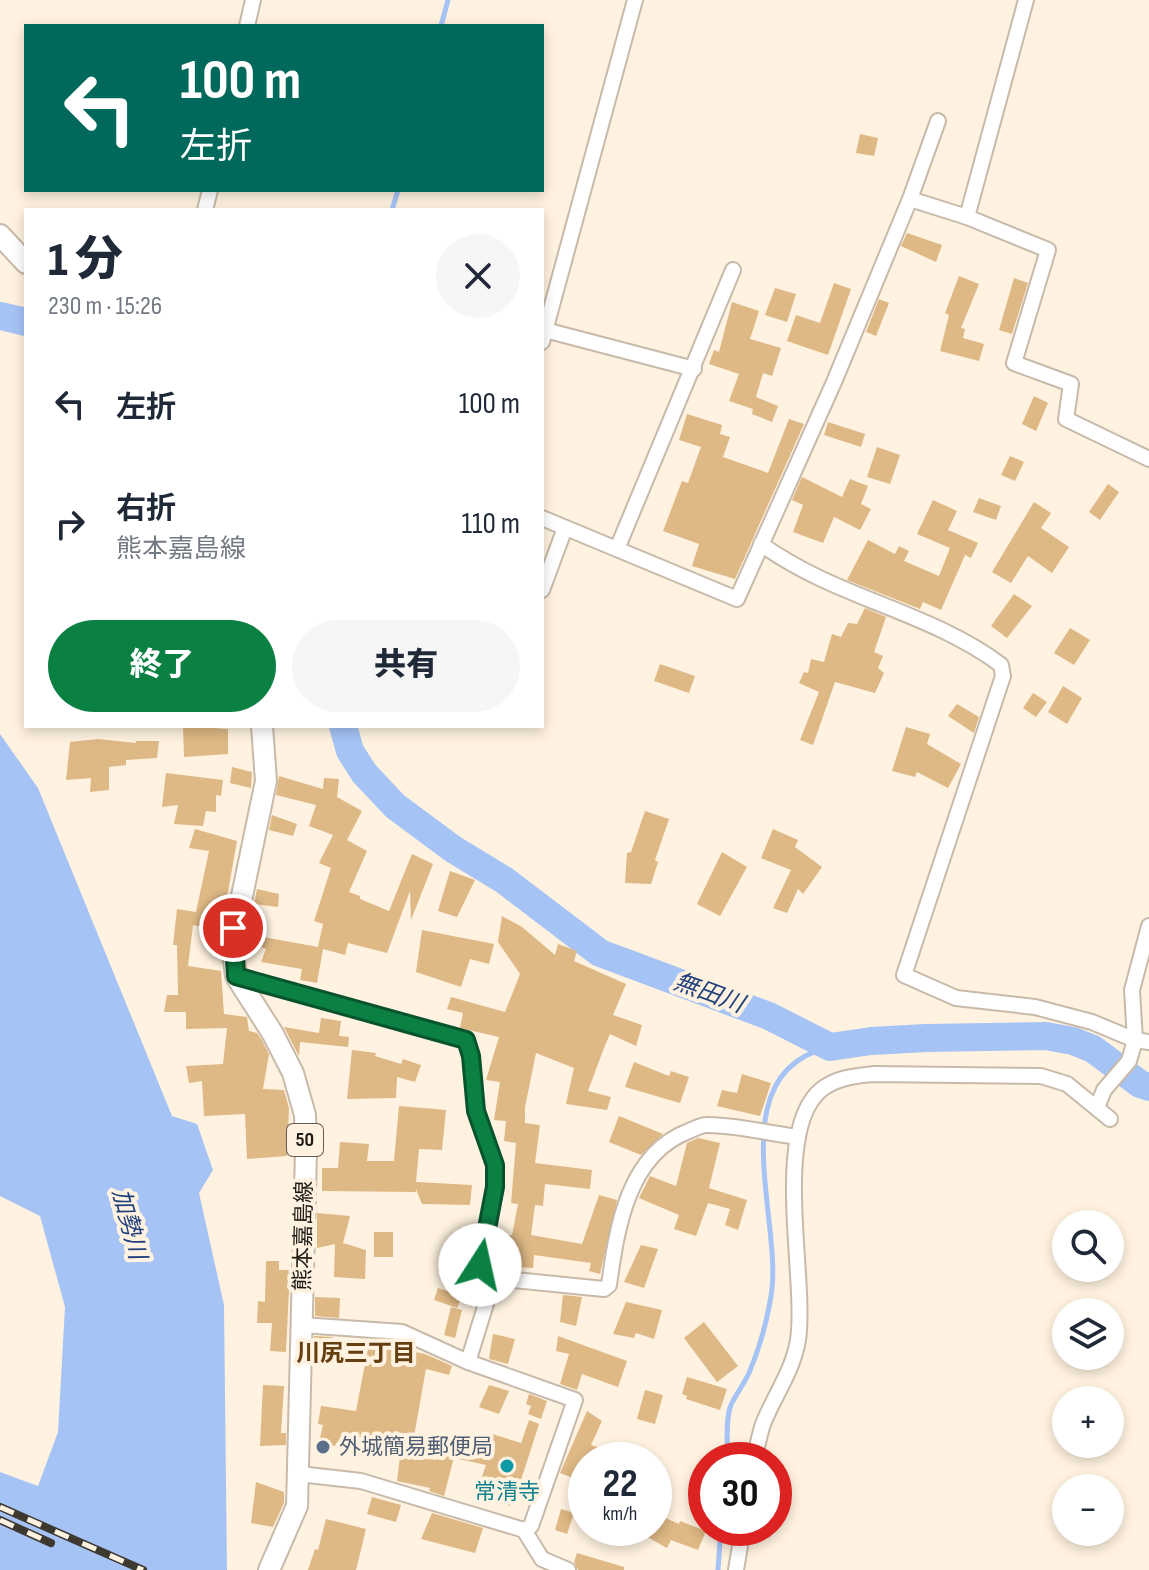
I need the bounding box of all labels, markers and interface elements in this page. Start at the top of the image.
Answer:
text: 100 m [180,48,301,115]
icon: left [48,56,152,160]
text: 左折 [180,126,252,169]
text: 1 分 [48,232,123,289]
button: close [436,234,520,318]
text: 230 m · 15:26 [48,291,162,322]
icon: left [48,382,92,426]
text: 100 m [459,386,520,422]
text: 左折 [116,390,176,426]
text: 右折 [116,491,176,527]
icon: right [48,502,92,546]
text: 110 m [462,506,520,542]
text: 熊本嘉島線 [116,534,246,565]
button: 終了 [48,620,276,712]
button: 共有 [292,620,520,712]
pin [199,894,267,962]
icon: arrive [211,906,255,950]
water label: 無田川 [670,967,751,1020]
road number: 50 [287,1124,323,1156]
street label: 熊本嘉島線 [290,1181,318,1291]
water label: 加勢川 [106,1185,153,1265]
map controls [1052,1210,1124,1546]
button: search [1052,1210,1124,1282]
position arrow [438,1223,522,1307]
button: layers [1052,1298,1124,1370]
district label: 川尻三丁目 [296,1339,416,1368]
button: + [1052,1386,1124,1458]
place label: 外城簡易郵便局 [339,1434,493,1461]
marker: 外城簡易郵便局 [314,1438,332,1456]
speed limit sign: 30 [688,1442,792,1546]
marker: 常清寺 [498,1457,516,1475]
text: 22 [602,1460,638,1508]
button: − [1052,1474,1124,1546]
place label: 常清寺 [474,1479,540,1506]
text: km/h [603,1502,637,1526]

